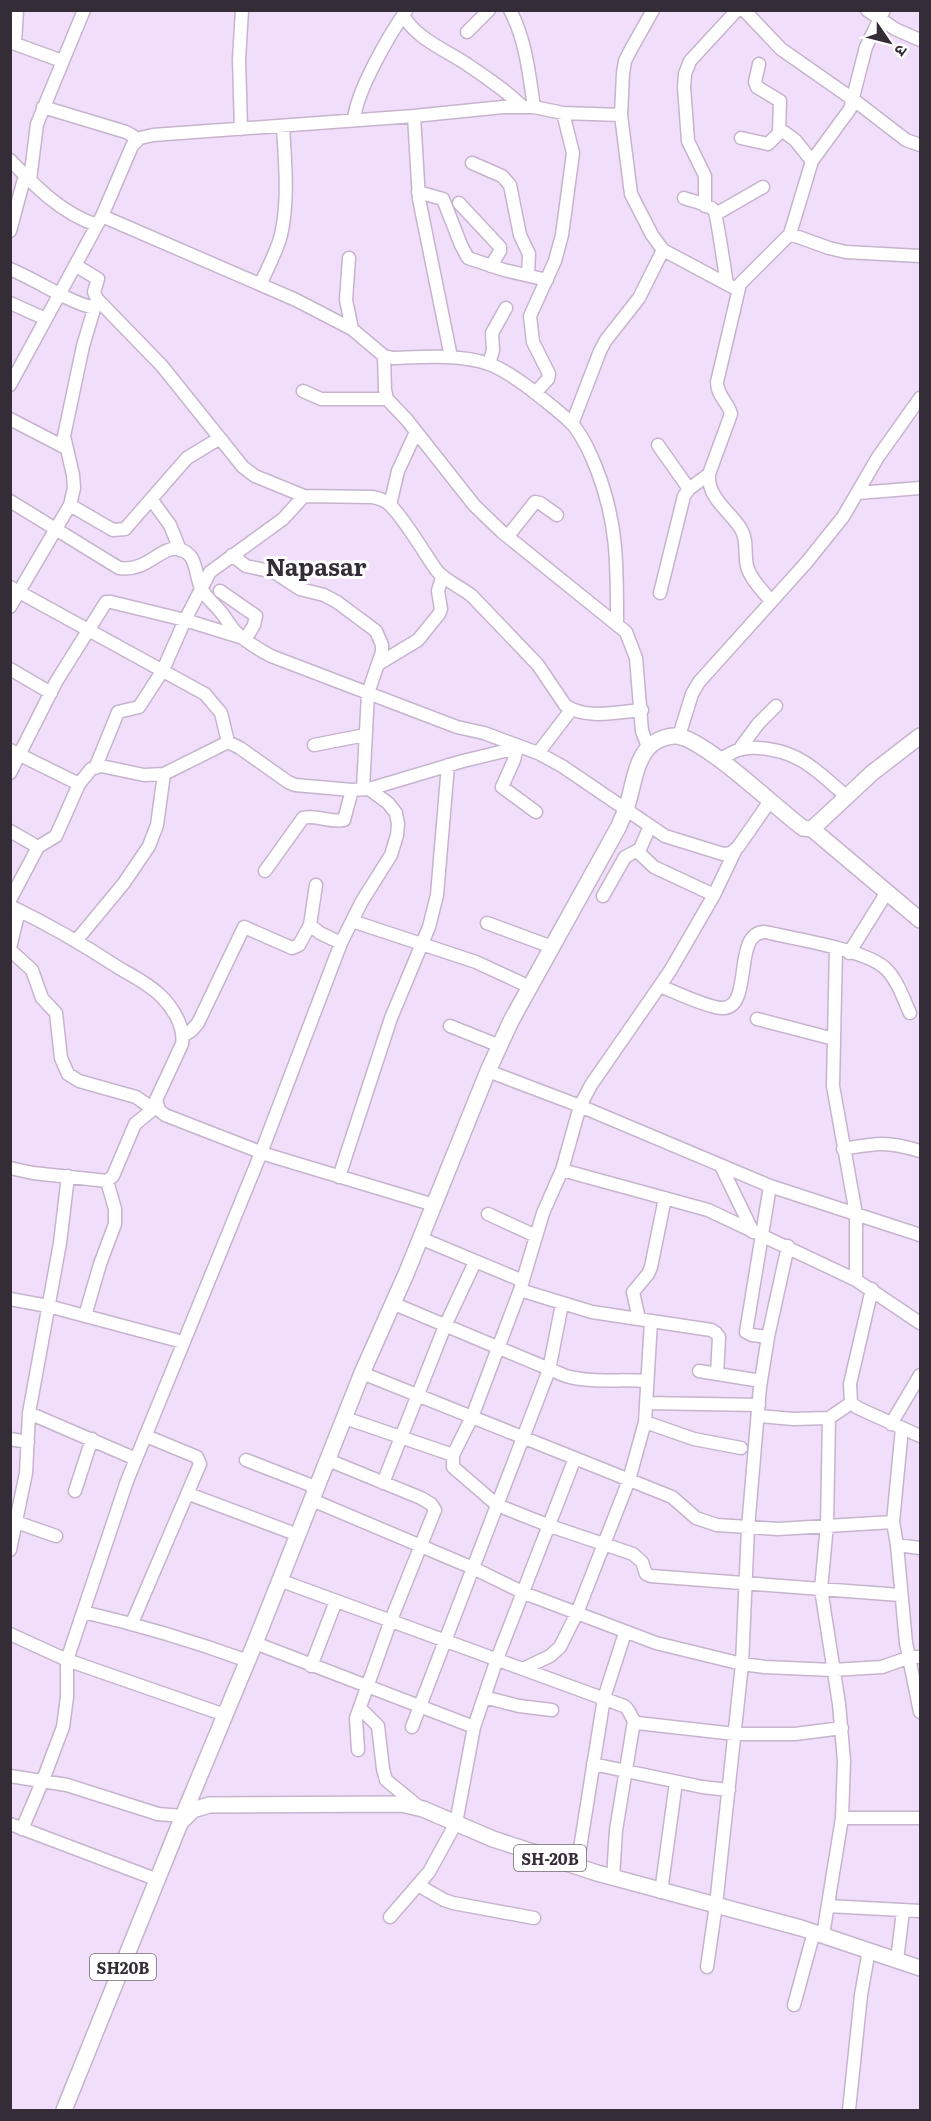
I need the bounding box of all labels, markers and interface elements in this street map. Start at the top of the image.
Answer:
north arrow [859,12,919,72]
text: उ [889,40,915,62]
district label: Napasar [265,548,367,583]
road number: SH-20B [514,1845,586,1871]
road number: SH20B [90,1954,156,1980]

